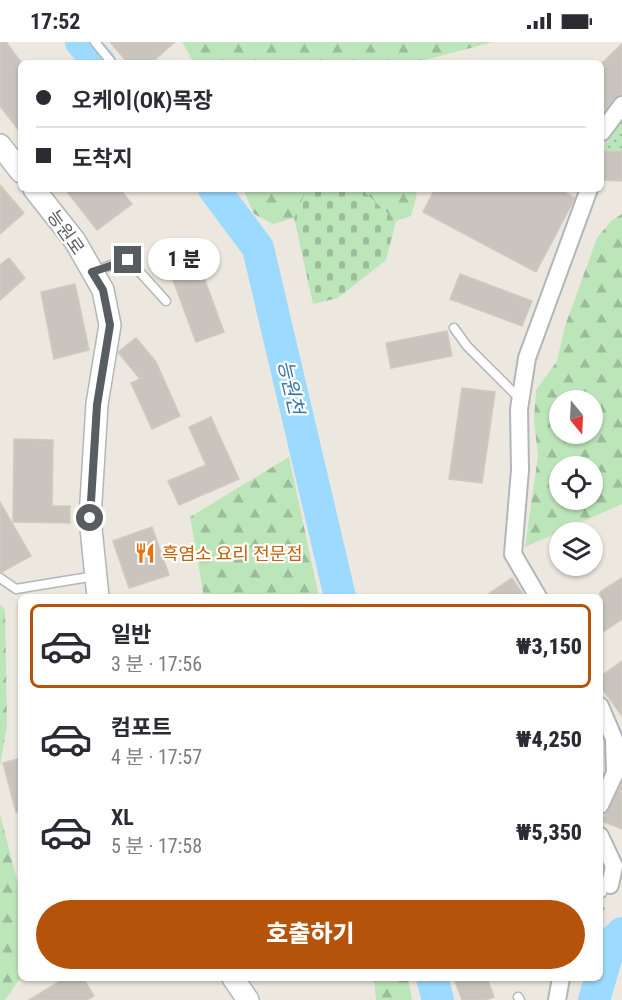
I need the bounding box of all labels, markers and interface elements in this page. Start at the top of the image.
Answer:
text: 17:52 [30,9,81,34]
text: 오케이(OK)목장 [72,88,213,113]
text: 도착지 [72,146,133,171]
street label: 능원로 [43,206,89,258]
callout: 1 분 [149,239,221,281]
route end [114,246,141,273]
text: 1 분 [167,247,201,271]
water label: 능원천 [273,357,309,419]
north arrow [549,390,603,444]
map controls [549,390,603,576]
button: locate [549,456,603,510]
route start [76,504,103,531]
button: layers [549,522,603,576]
restaurant icon: 흑염소 요리 전문점 [133,541,157,565]
place label: 흑염소 요리 전문점 [162,543,303,564]
icon: car [39,619,93,673]
text: 일반 [111,622,151,647]
text: ₩3,150 [516,634,582,659]
text: 3 분 · 17:56 [111,652,202,676]
icon: car [39,712,93,766]
text: 컴포트 [111,715,172,740]
text: ₩4,250 [516,727,582,752]
text: 4 분 · 17:57 [111,745,202,769]
icon: car [39,805,93,859]
text: XL [111,805,134,830]
text: ₩5,350 [516,820,582,845]
text: 5 분 · 17:58 [111,834,202,858]
button: 호출하기 [36,900,585,969]

